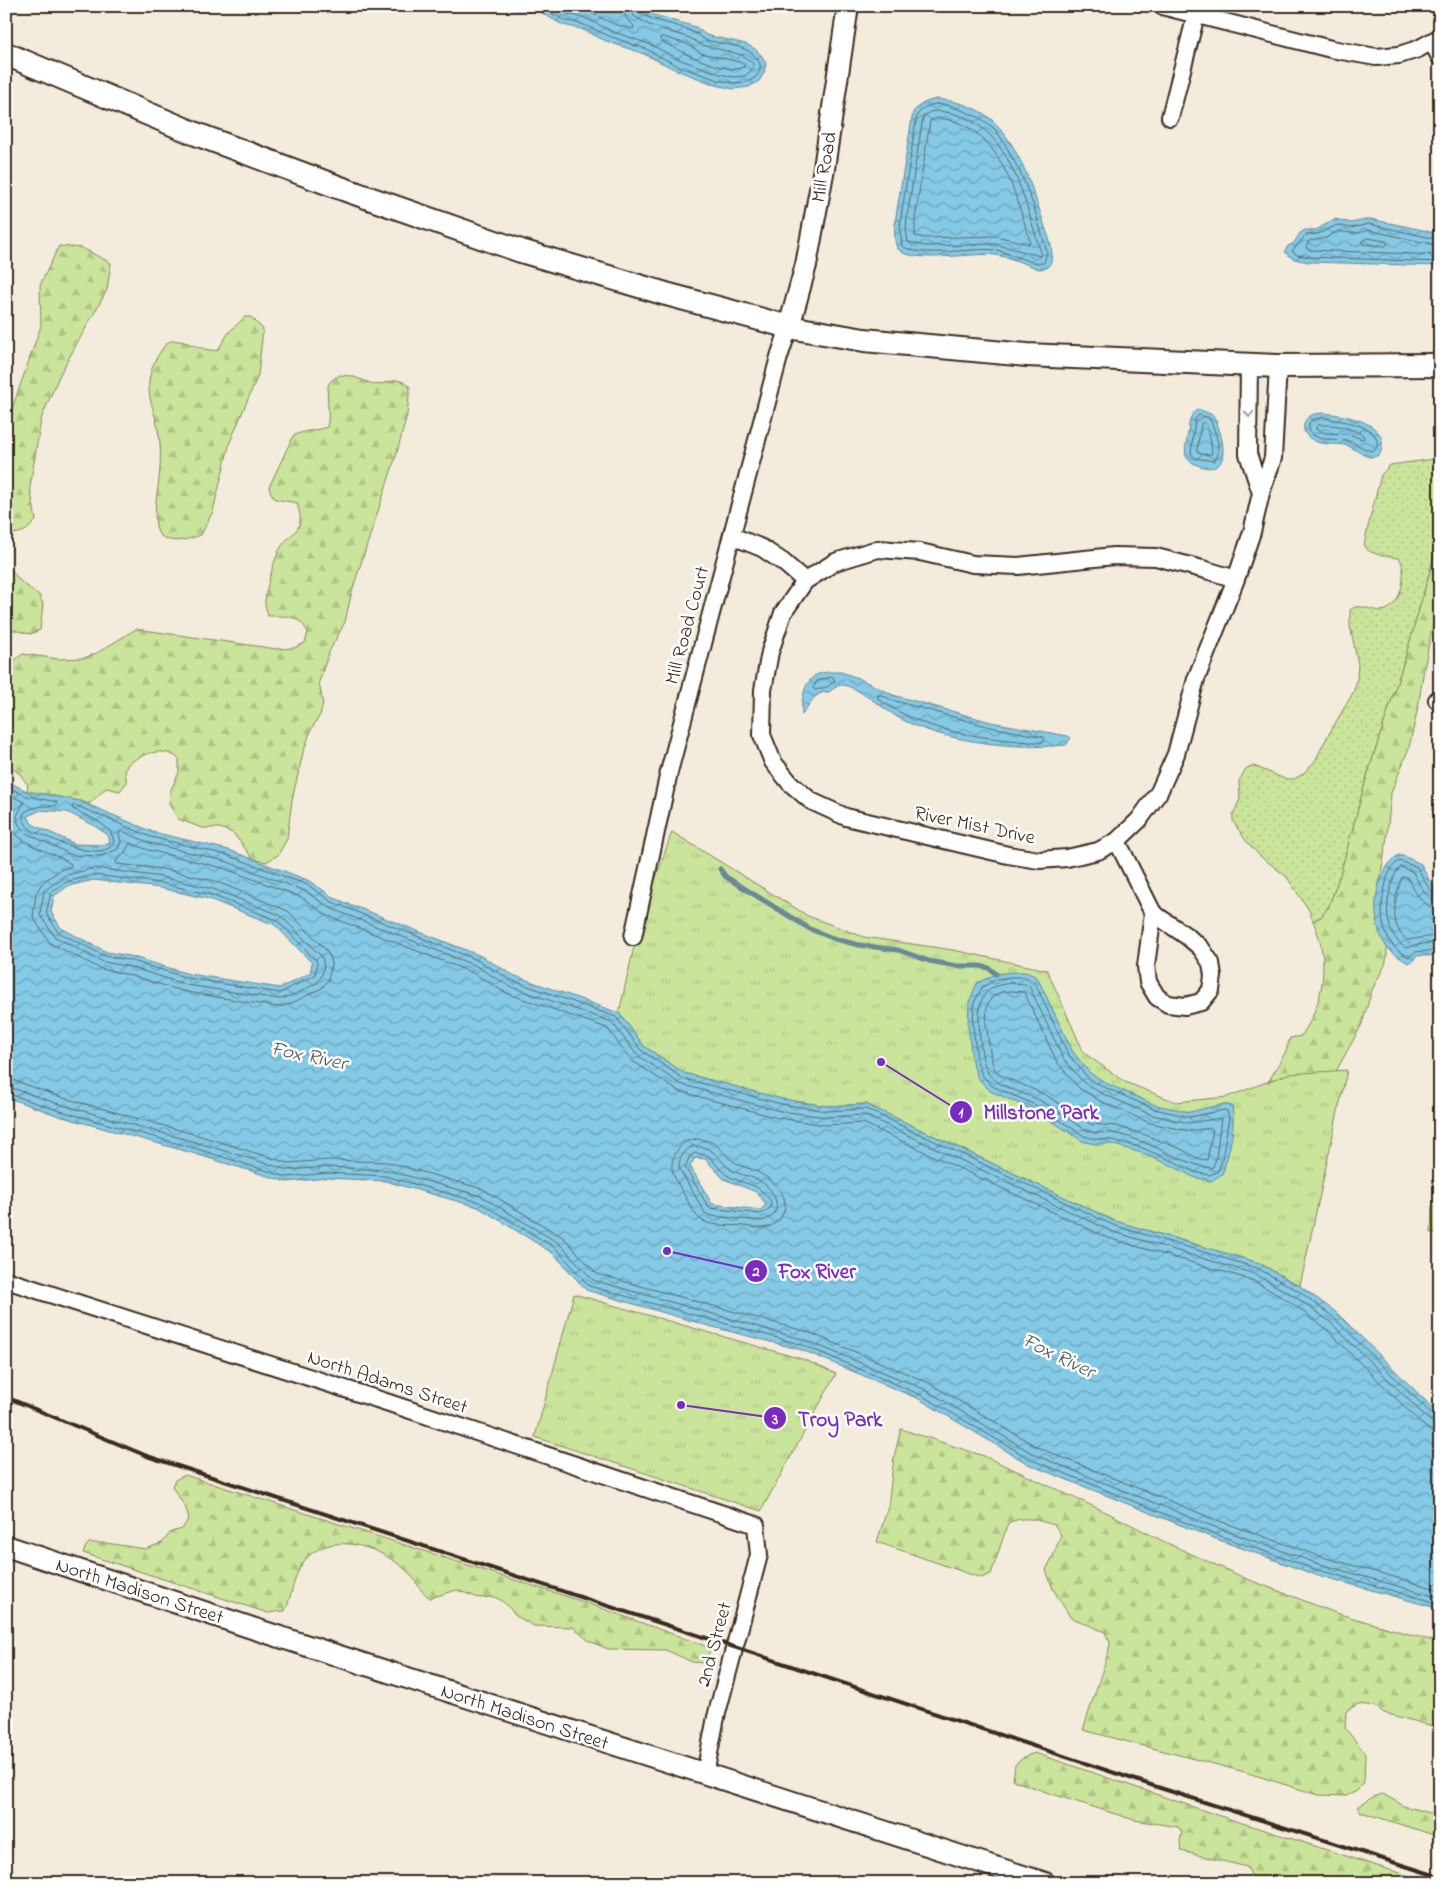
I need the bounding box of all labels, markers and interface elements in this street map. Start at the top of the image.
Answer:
street label: Mill Road [805,130,846,205]
one-way arrow [1244,410,1254,418]
street label: Mill Road Court [659,563,718,688]
street label: River Mist Drive [912,800,1037,853]
water label: Fox River [268,1034,352,1080]
callout: Millstone Park [948,1094,1108,1130]
text: Millstone Park [983,1099,1099,1129]
text: 1 [959,1102,964,1124]
callout: Fox River [744,1253,866,1289]
text: Fox River [777,1258,856,1288]
text: 2 [751,1261,760,1283]
water label: Fox River [1017,1326,1102,1388]
street label: North Adams Street [303,1344,471,1423]
callout: Troy Park [763,1400,892,1436]
text: Troy Park [798,1406,883,1438]
text: 3 [771,1409,778,1431]
street label: North Madison Street [52,1552,227,1633]
street label: 2nd Street [690,1599,741,1690]
street label: North Madison Street [437,1678,612,1759]

